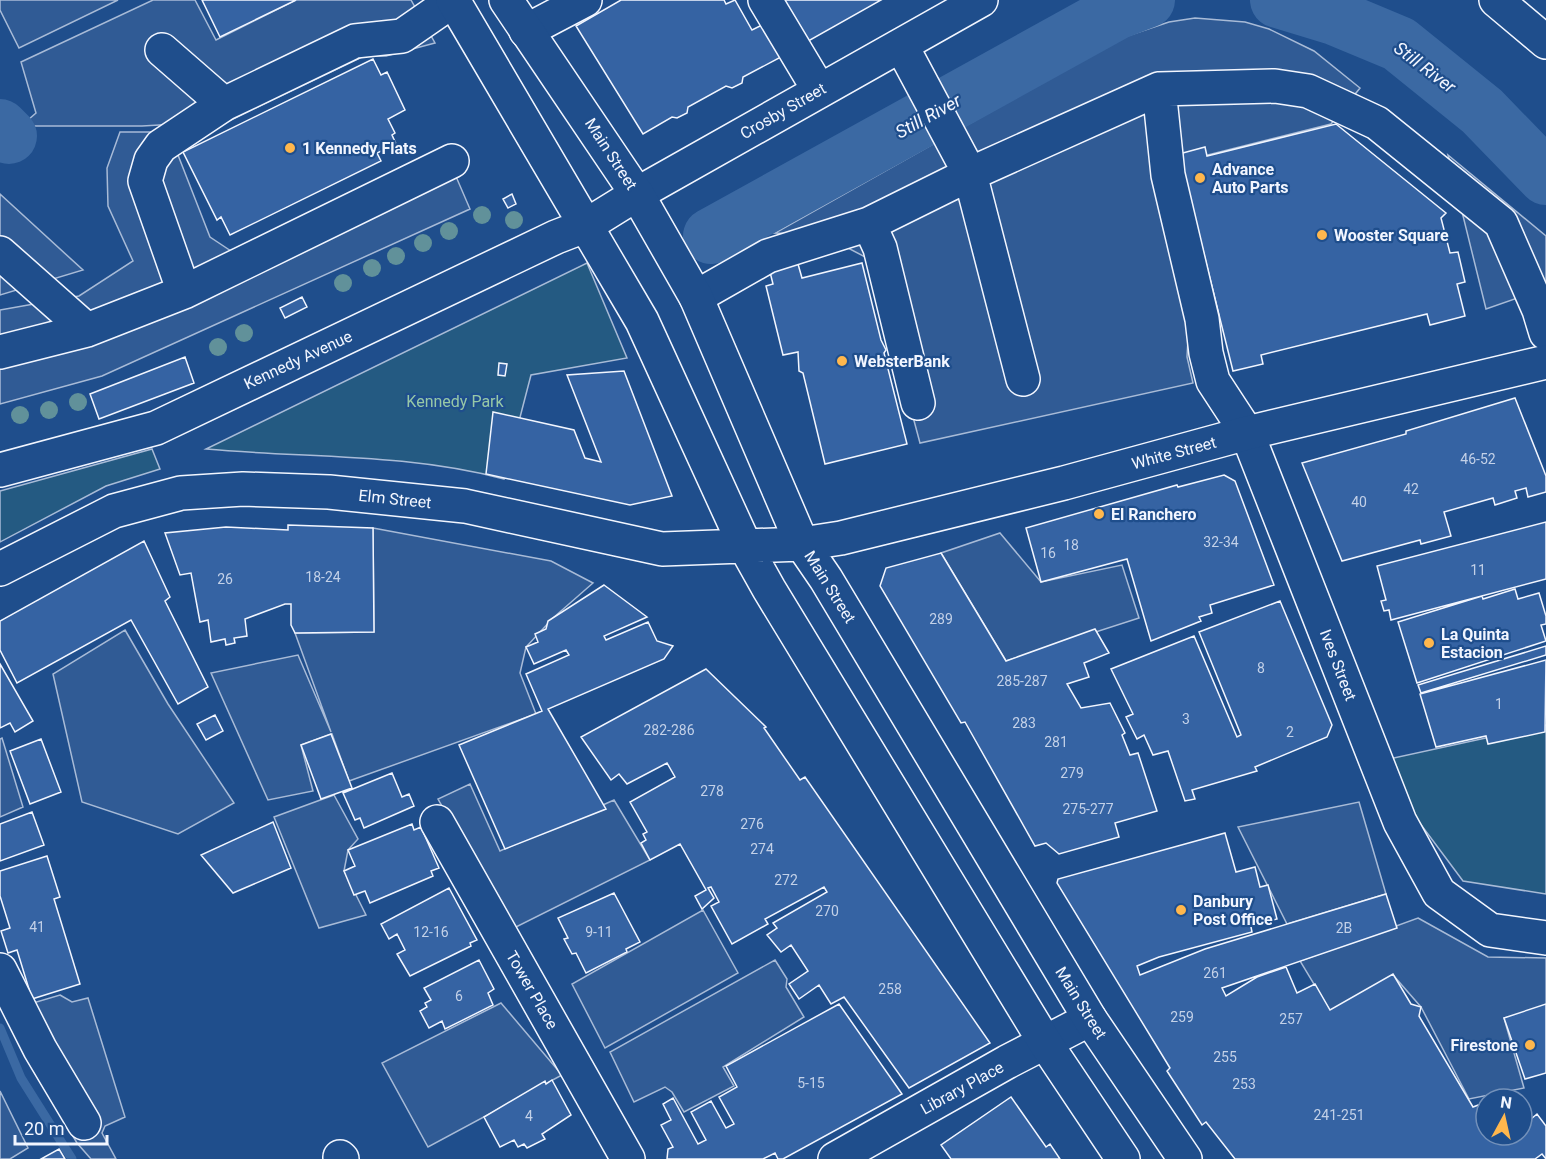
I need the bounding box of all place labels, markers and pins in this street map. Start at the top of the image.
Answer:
place label: 1 Kennedy Flats [302,139,417,158]
marker: 1 Kennedy Flats [283,141,297,155]
place label: Advance Auto Parts [1212,160,1289,197]
marker: Advance Auto Parts [1193,171,1207,185]
place label: Wooster Square [1334,226,1449,245]
marker: Wooster Square [1315,228,1329,242]
place label: WebsterBank [854,352,950,371]
marker: WebsterBank [835,354,849,368]
place label: El Ranchero [1111,505,1197,524]
marker: El Ranchero [1092,507,1106,521]
place label: La Quinta Estacion [1441,625,1510,662]
marker: La Quinta Estacion [1422,636,1436,650]
place label: Danbury Post Office [1193,892,1273,929]
marker: Danbury Post Office [1174,903,1188,917]
place label: Firestone [1451,1036,1518,1055]
marker: Firestone [1523,1038,1537,1052]

